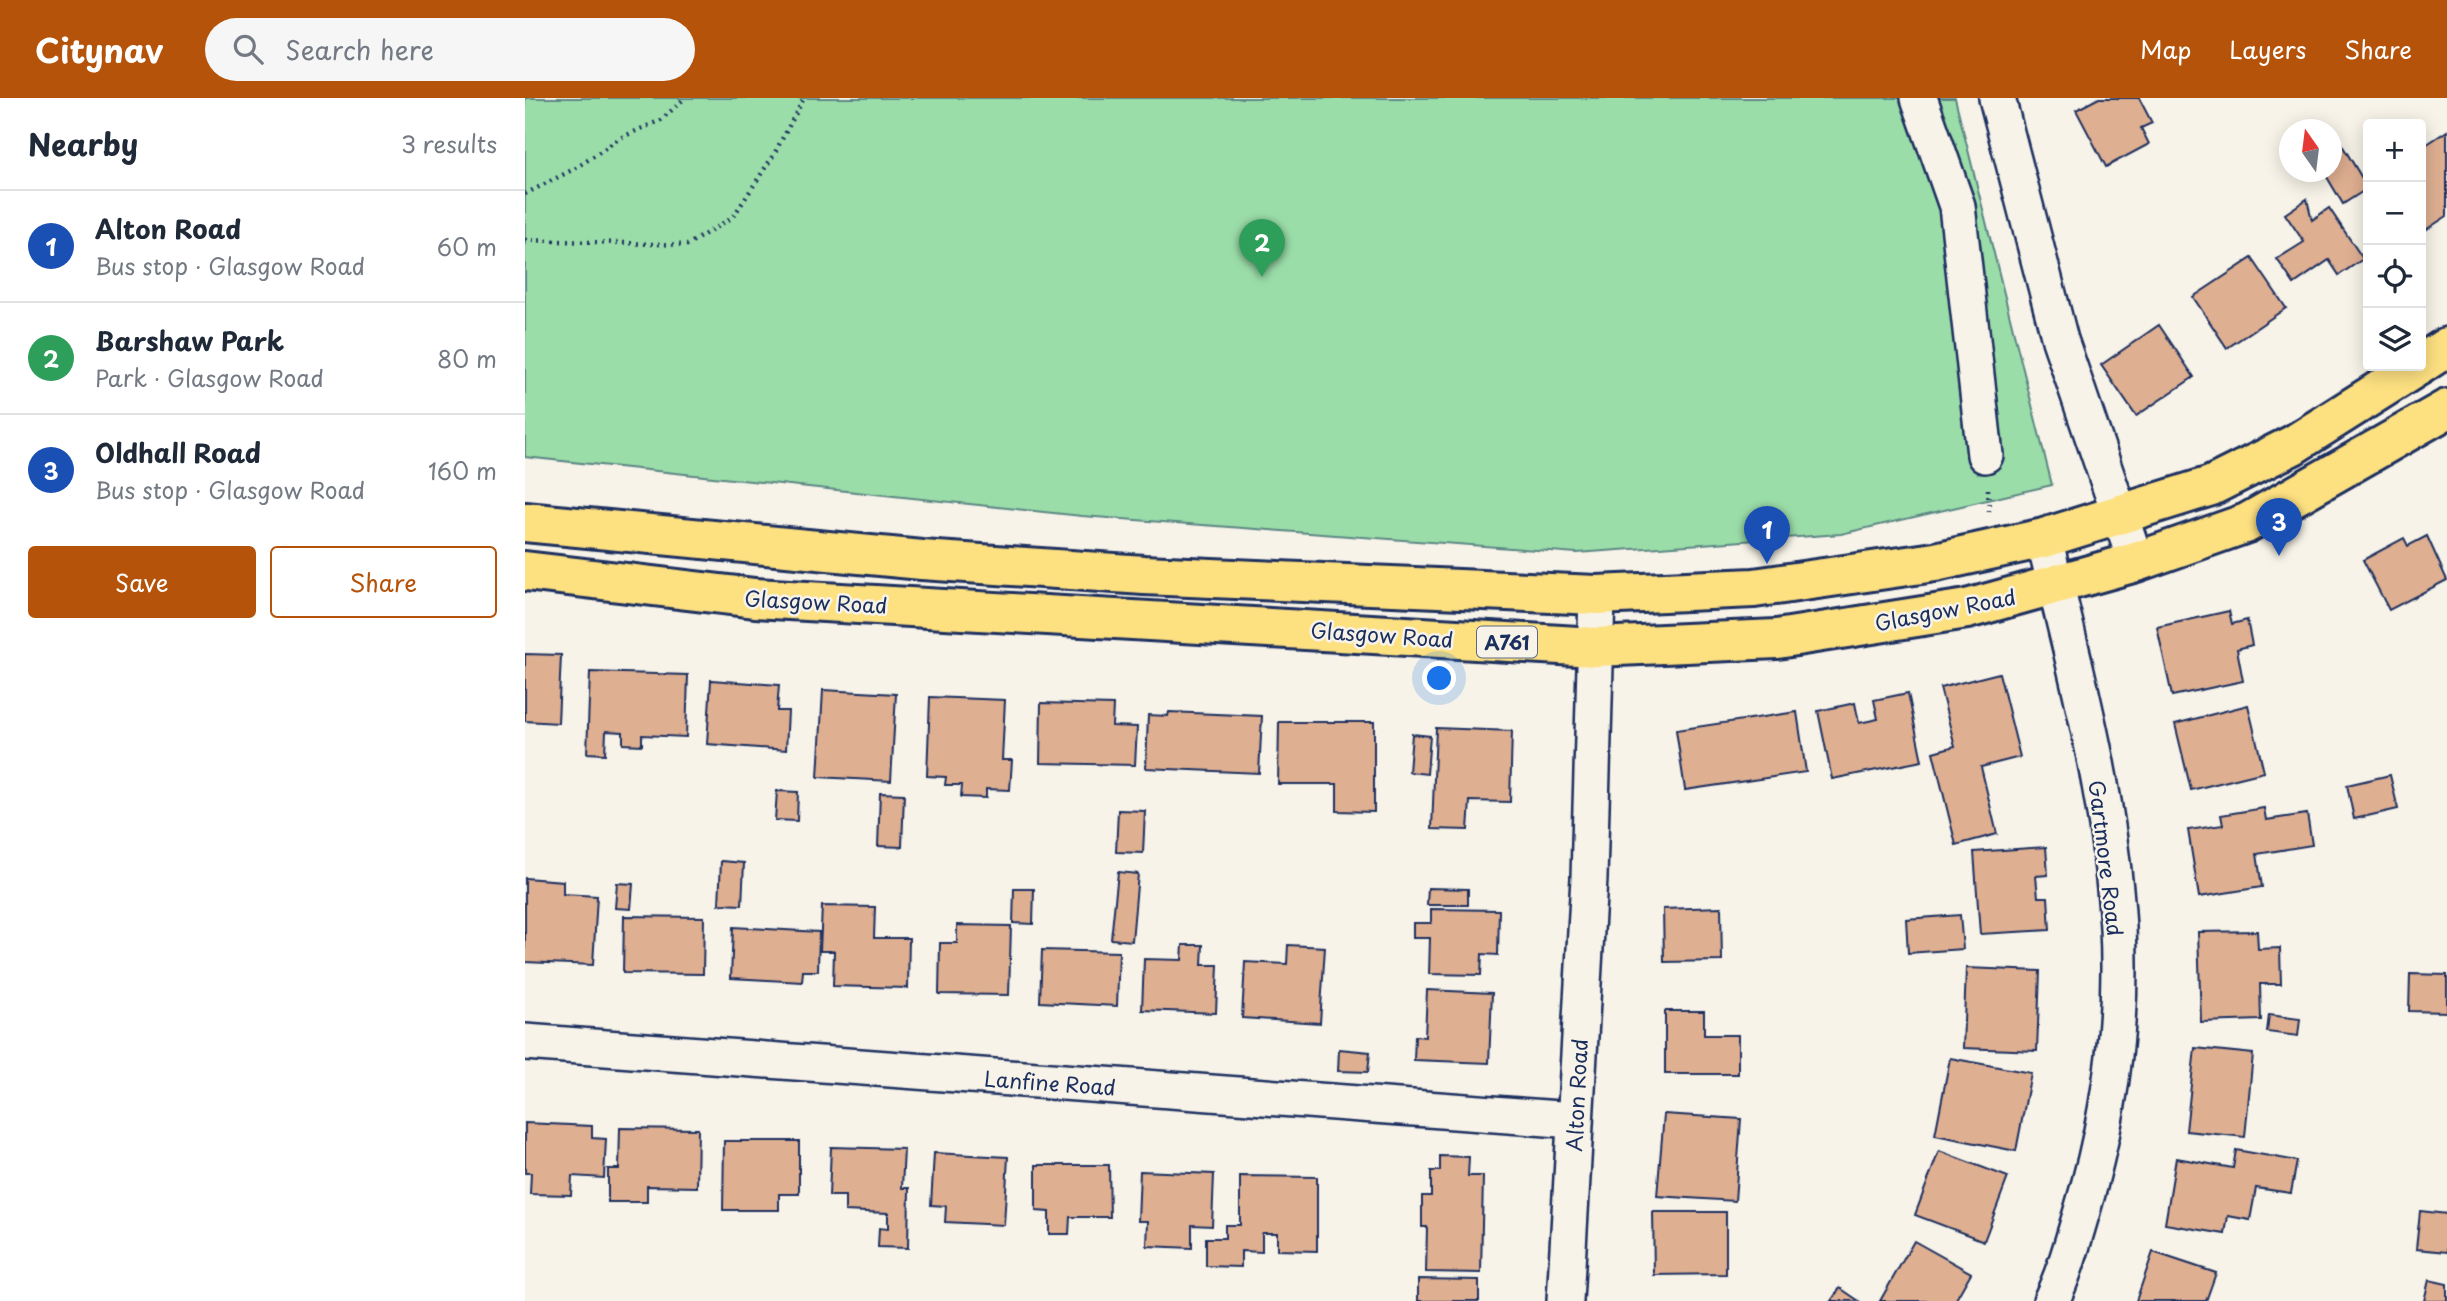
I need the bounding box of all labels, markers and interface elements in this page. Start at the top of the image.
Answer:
search box [205,18,695,81]
text: Citynav [35,24,163,74]
icon: search [229,30,267,68]
text: Search here [285,30,434,69]
text: Map [2140,31,2191,67]
text: Layers [2229,31,2306,67]
text: Share [2344,31,2412,67]
north arrow [2279,119,2342,182]
map controls [2363,119,2426,371]
button: + [2363,119,2426,182]
text: Nearby [28,121,138,166]
text: 3 results [401,126,497,161]
button: − [2363,182,2426,245]
text: Alton Road [95,209,241,248]
pin: 2 [1239,219,1285,277]
text: 1 [46,229,57,264]
text: 60 m [437,229,497,264]
button: locate [2363,245,2426,308]
text: Bus stop · Glasgow Road [95,248,365,283]
button: layers [2363,308,2426,371]
text: Barshaw Park [95,321,284,360]
text: 2 [43,341,59,376]
text: 80 m [437,341,497,376]
text: Park · Glasgow Road [95,360,324,395]
text: Oldhall Road [95,433,261,472]
text: 3 [43,453,59,488]
text: 160 m [428,453,497,488]
text: Bus stop · Glasgow Road [95,472,365,507]
pin: 3 [2256,498,2302,556]
pin: 1 [1744,506,1790,564]
button: Save [28,546,256,618]
button: Share [270,546,497,618]
street label: Glasgow Road [1872,580,2018,638]
street label: Glasgow Road [744,581,888,621]
street label: Glasgow Road [1309,613,1455,655]
road number: A761 [1477,626,1537,657]
your location [1422,661,1456,695]
street label: Gartmore Road [2082,778,2132,938]
street label: Alton Road [1557,1038,1595,1152]
street label: Lanfine Road [983,1061,1117,1103]

